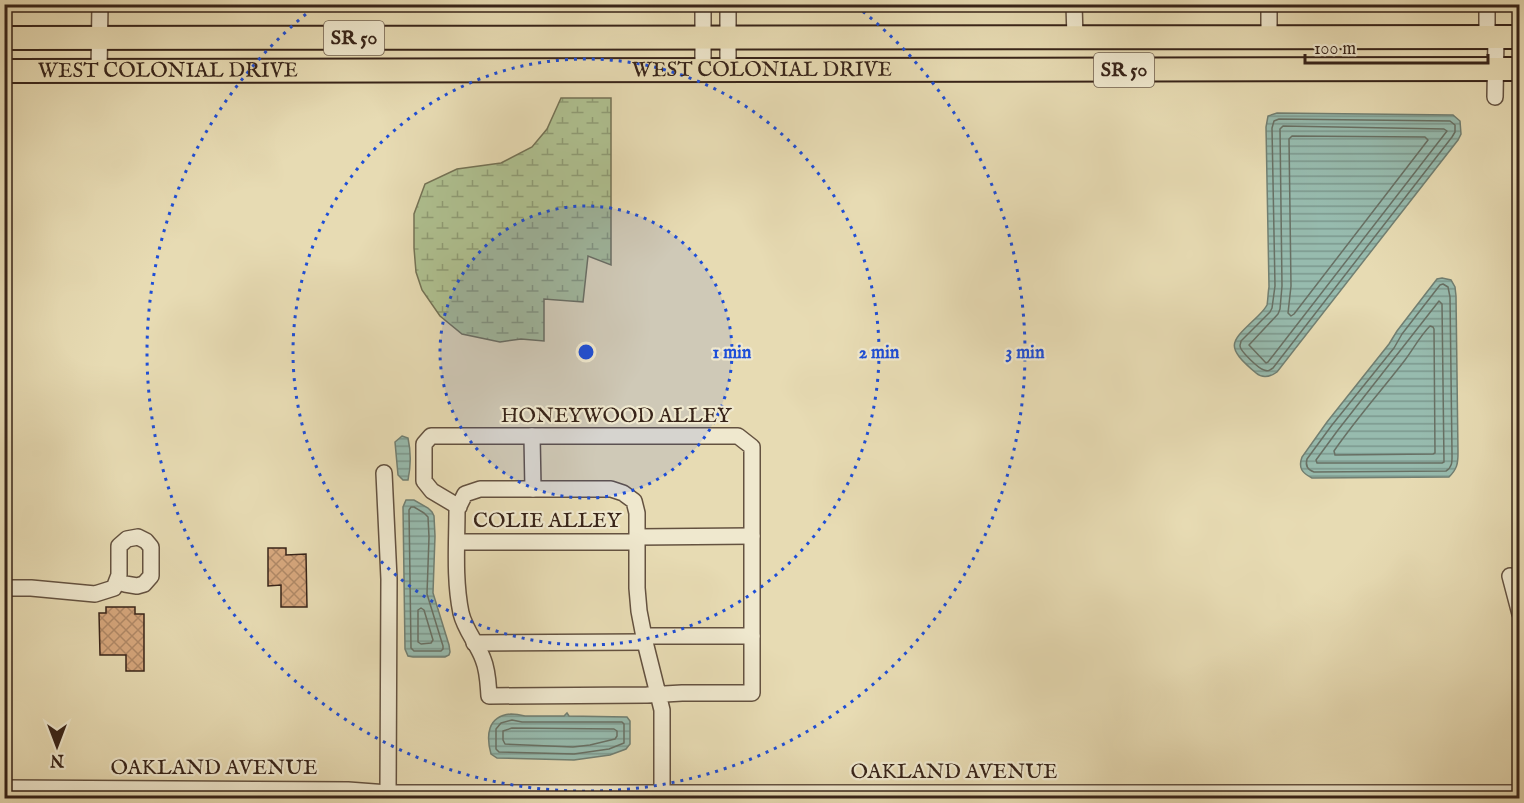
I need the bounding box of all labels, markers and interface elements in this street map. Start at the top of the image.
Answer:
road number: SR 50 [324,21,384,55]
scale bar [1305,27,1488,65]
text: 100 m [1314,38,1356,61]
road number: SR 50 [1094,53,1154,87]
street label: WEST COLONIAL DRIVE [632,56,892,84]
street label: WEST COLONIAL DRIVE [38,57,298,84]
centre of rings [576,342,596,362]
text: 1 min [713,342,752,365]
text: 2 min [859,342,900,365]
text: 3 min [1006,342,1045,365]
street label: HONEYWOOD ALLEY [501,403,733,430]
street label: COLIE ALLEY [473,508,623,535]
north arrow [27,716,87,776]
text: N [50,749,65,769]
street label: OAKLAND AVENUE [110,755,318,782]
street label: OAKLAND AVENUE [850,759,1058,786]

